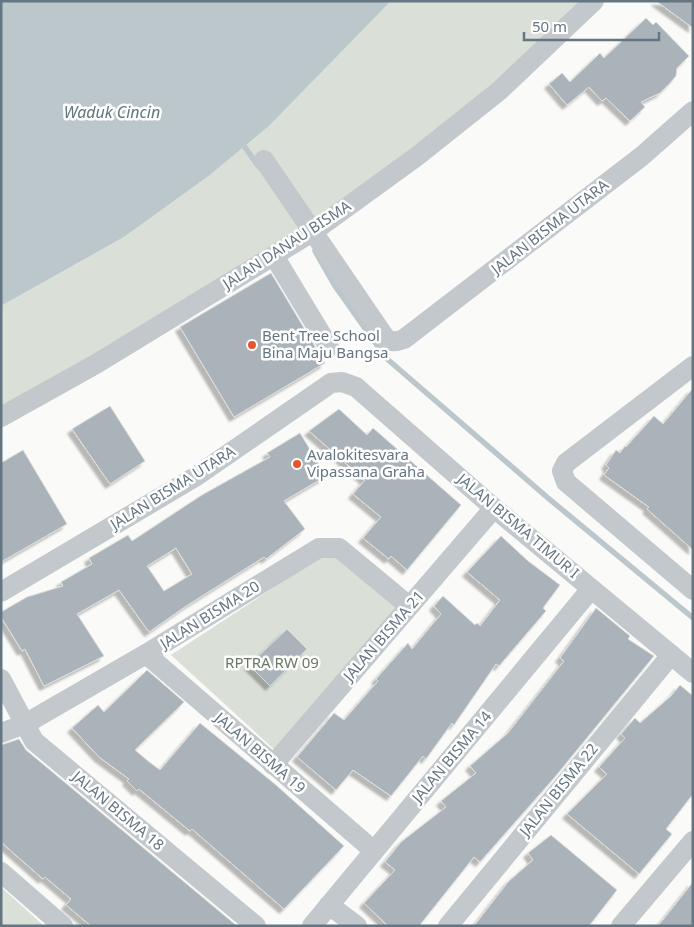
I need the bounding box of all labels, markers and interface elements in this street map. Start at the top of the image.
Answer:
scale bar [524,10,659,42]
text: 50 m [532,16,567,36]
water label: Waduk Cincin [64,101,160,123]
street label: JALAN BISMA UTARA [485,174,612,279]
street label: JALAN DANAU BISMA [217,195,355,294]
place label: Bent Tree School Bina Maju Bangsa [262,325,389,362]
marker: Bent Tree School Bina Maju Bangsa [246,339,258,351]
street label: JALAN BISMA UTARA [105,440,239,535]
place label: Avalokitesvara Vipassana Graha [307,444,425,481]
marker: Avalokitesvara Vipassana Graha [291,458,303,470]
street label: JALAN BISMA TIMUR I [452,467,584,582]
street label: JALAN BISMA 20 [154,576,263,654]
street label: JALAN BISMA 21 [337,586,428,686]
park label: RPTRA RW 09 [225,652,319,672]
street label: JALAN BISMA 19 [210,706,310,797]
street label: JALAN BISMA 14 [406,706,496,808]
street label: JALAN BISMA 22 [513,739,602,841]
street label: JALAN BISMA 18 [67,765,169,854]

